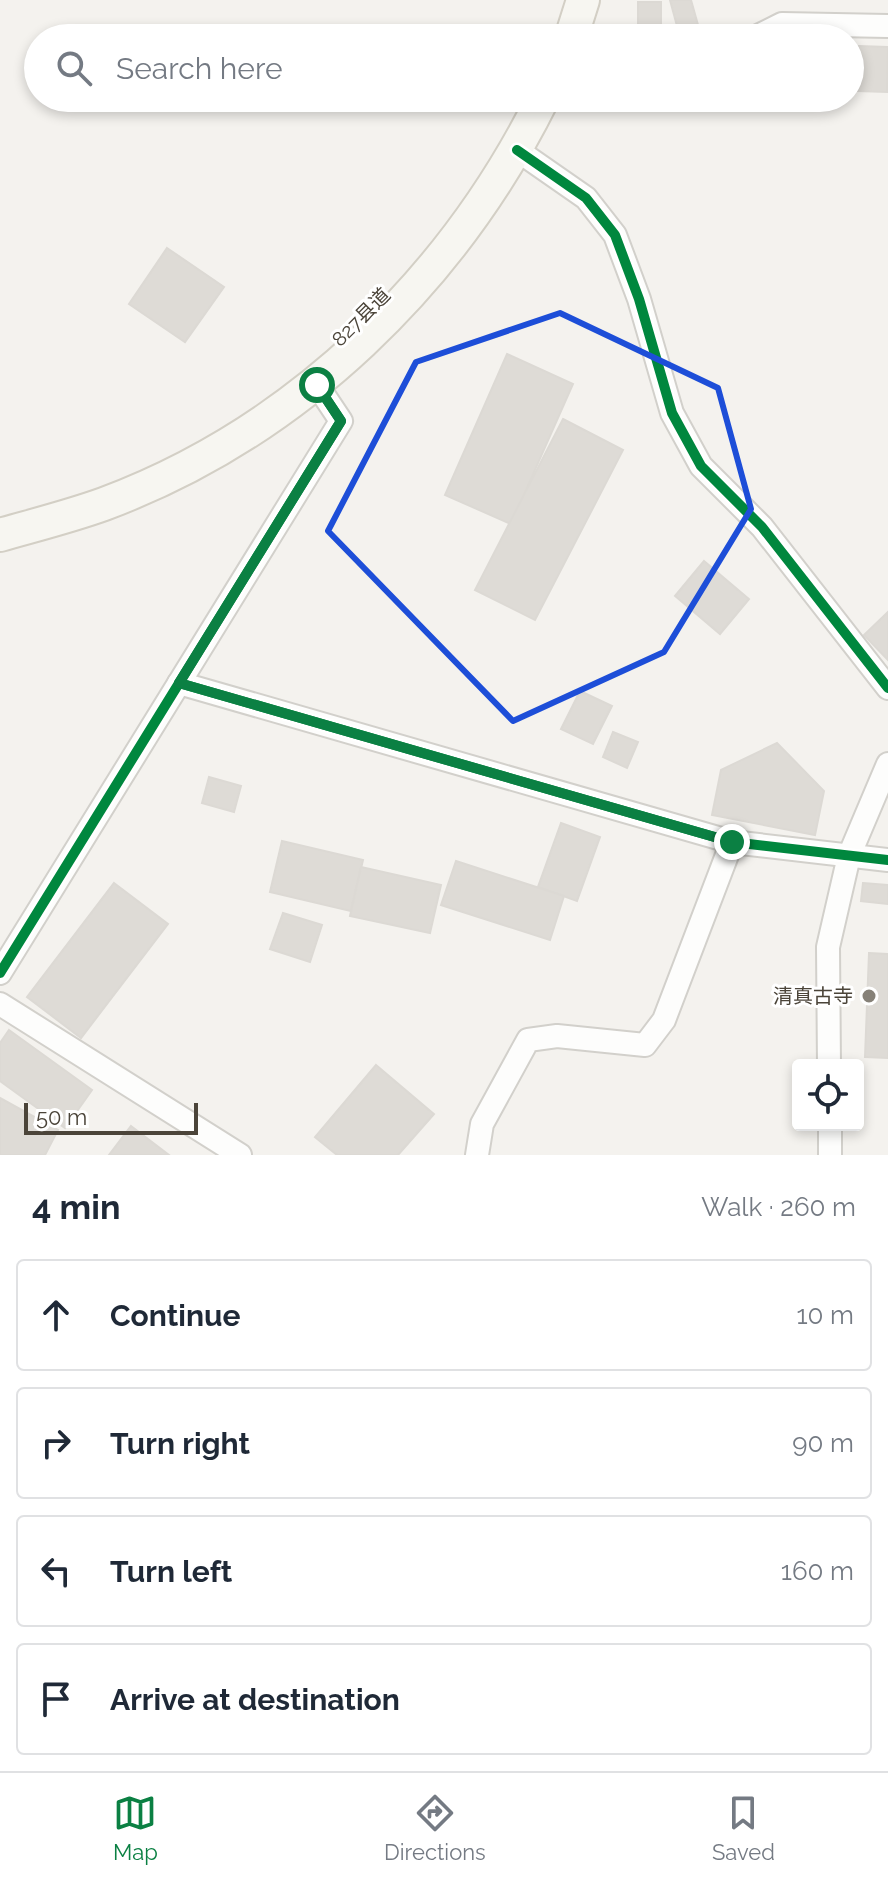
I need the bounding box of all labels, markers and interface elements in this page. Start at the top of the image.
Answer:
search box [24,24,864,112]
icon: search [52,46,96,90]
text: Search here [116,51,283,86]
street label: 827县道 [327,283,395,351]
route start [299,367,335,403]
route end [714,824,750,860]
place label: 清真古寺 [773,984,853,1008]
marker: 清真古寺 [860,987,878,1005]
map controls [792,1059,864,1131]
button: locate [792,1059,864,1131]
scale bar [24,1099,198,1135]
text: 50 m [36,1104,87,1130]
text: 4 min [32,1187,120,1227]
text: Walk · 260 m [701,1192,856,1222]
icon: ahead [34,1293,78,1337]
text: Continue [110,1298,241,1333]
text: 10 m [796,1300,854,1330]
icon: right [34,1421,78,1465]
text: Turn right [110,1426,250,1461]
text: 90 m [792,1428,854,1458]
icon: left [34,1549,78,1593]
text: Turn left [110,1554,232,1589]
text: 160 m [781,1556,854,1586]
icon: arrive [34,1677,78,1721]
text: Arrive at destination [110,1682,400,1717]
tab: Map [113,1791,158,1865]
tab: Directions [384,1791,486,1865]
tab: Saved [712,1791,775,1865]

